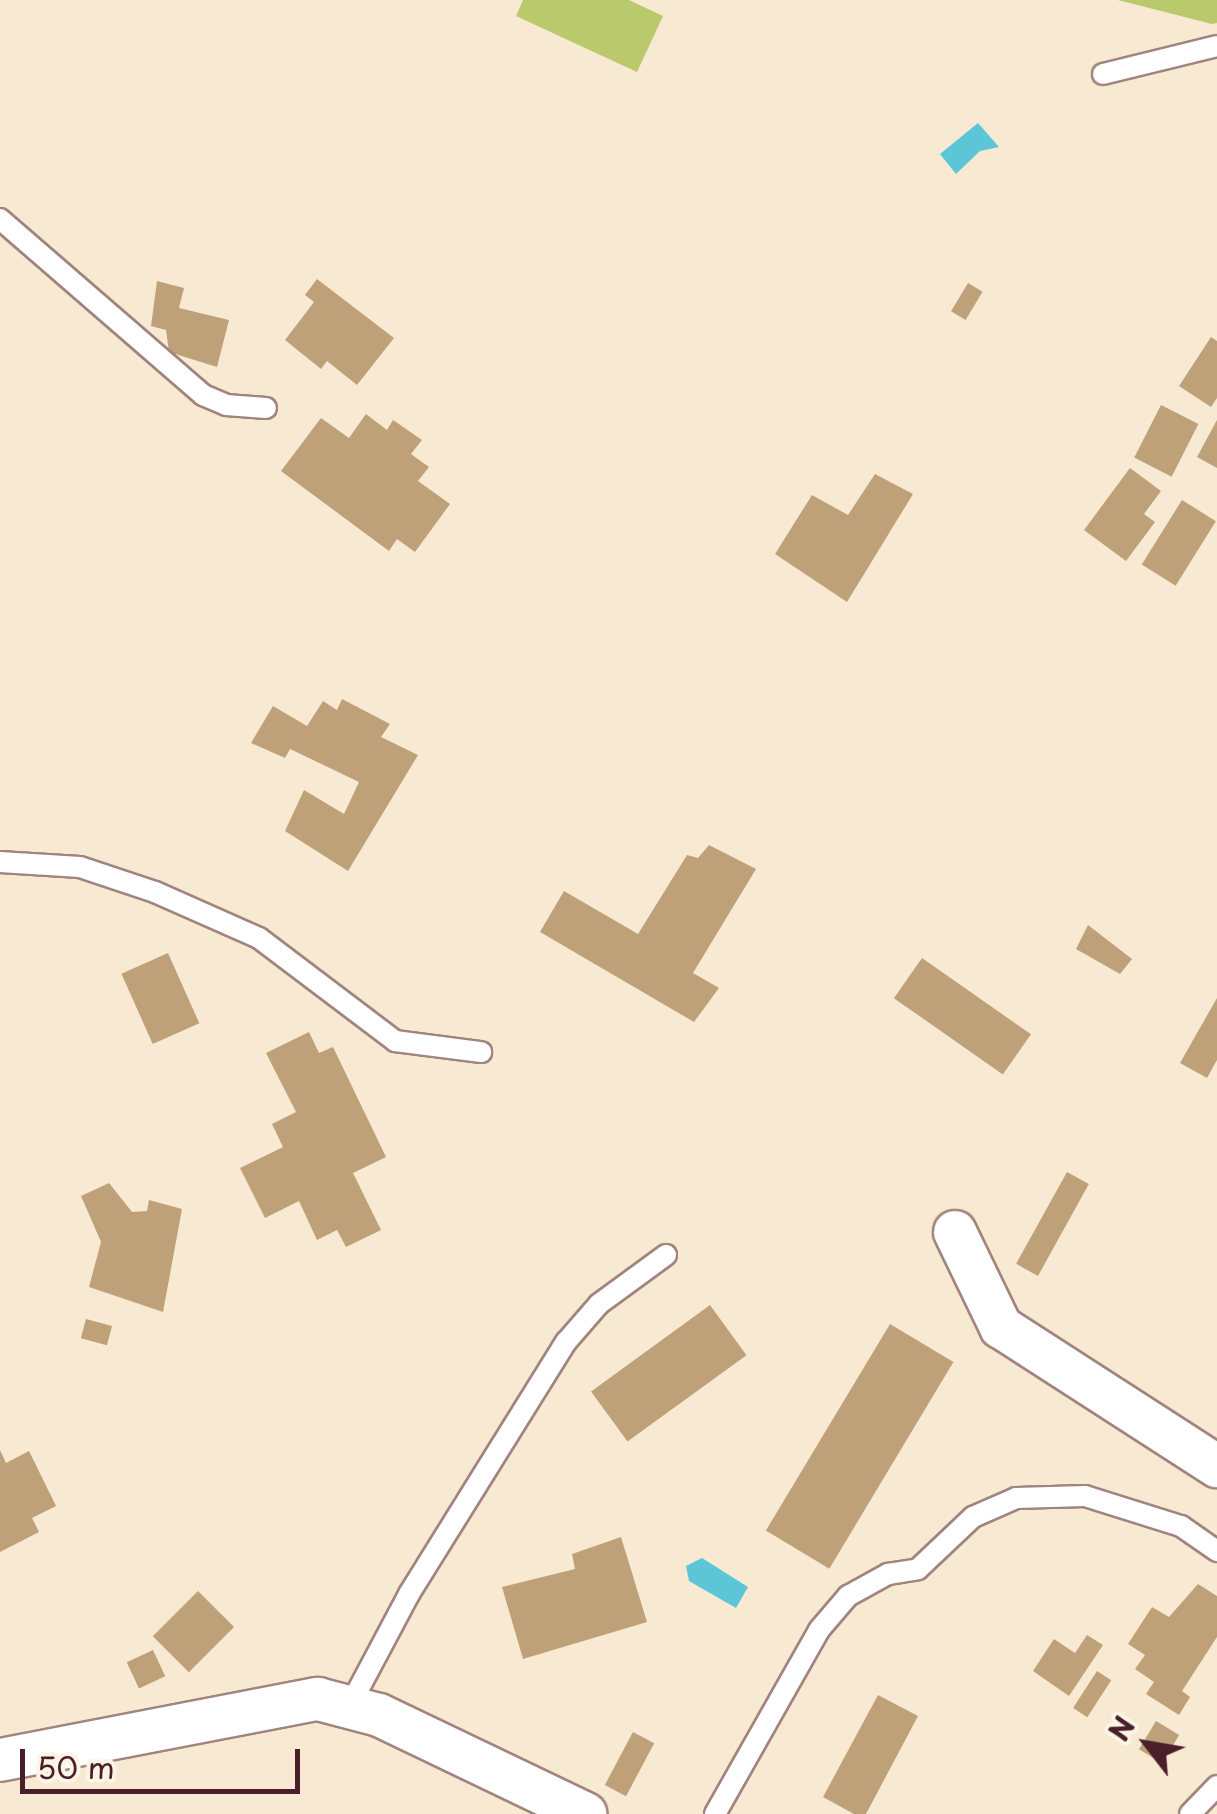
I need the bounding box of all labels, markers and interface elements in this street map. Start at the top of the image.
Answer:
north arrow [1097,1694,1197,1794]
text: N [1097,1708,1145,1749]
scale bar [25,1729,305,1791]
text: 50 m [37,1744,115,1789]

